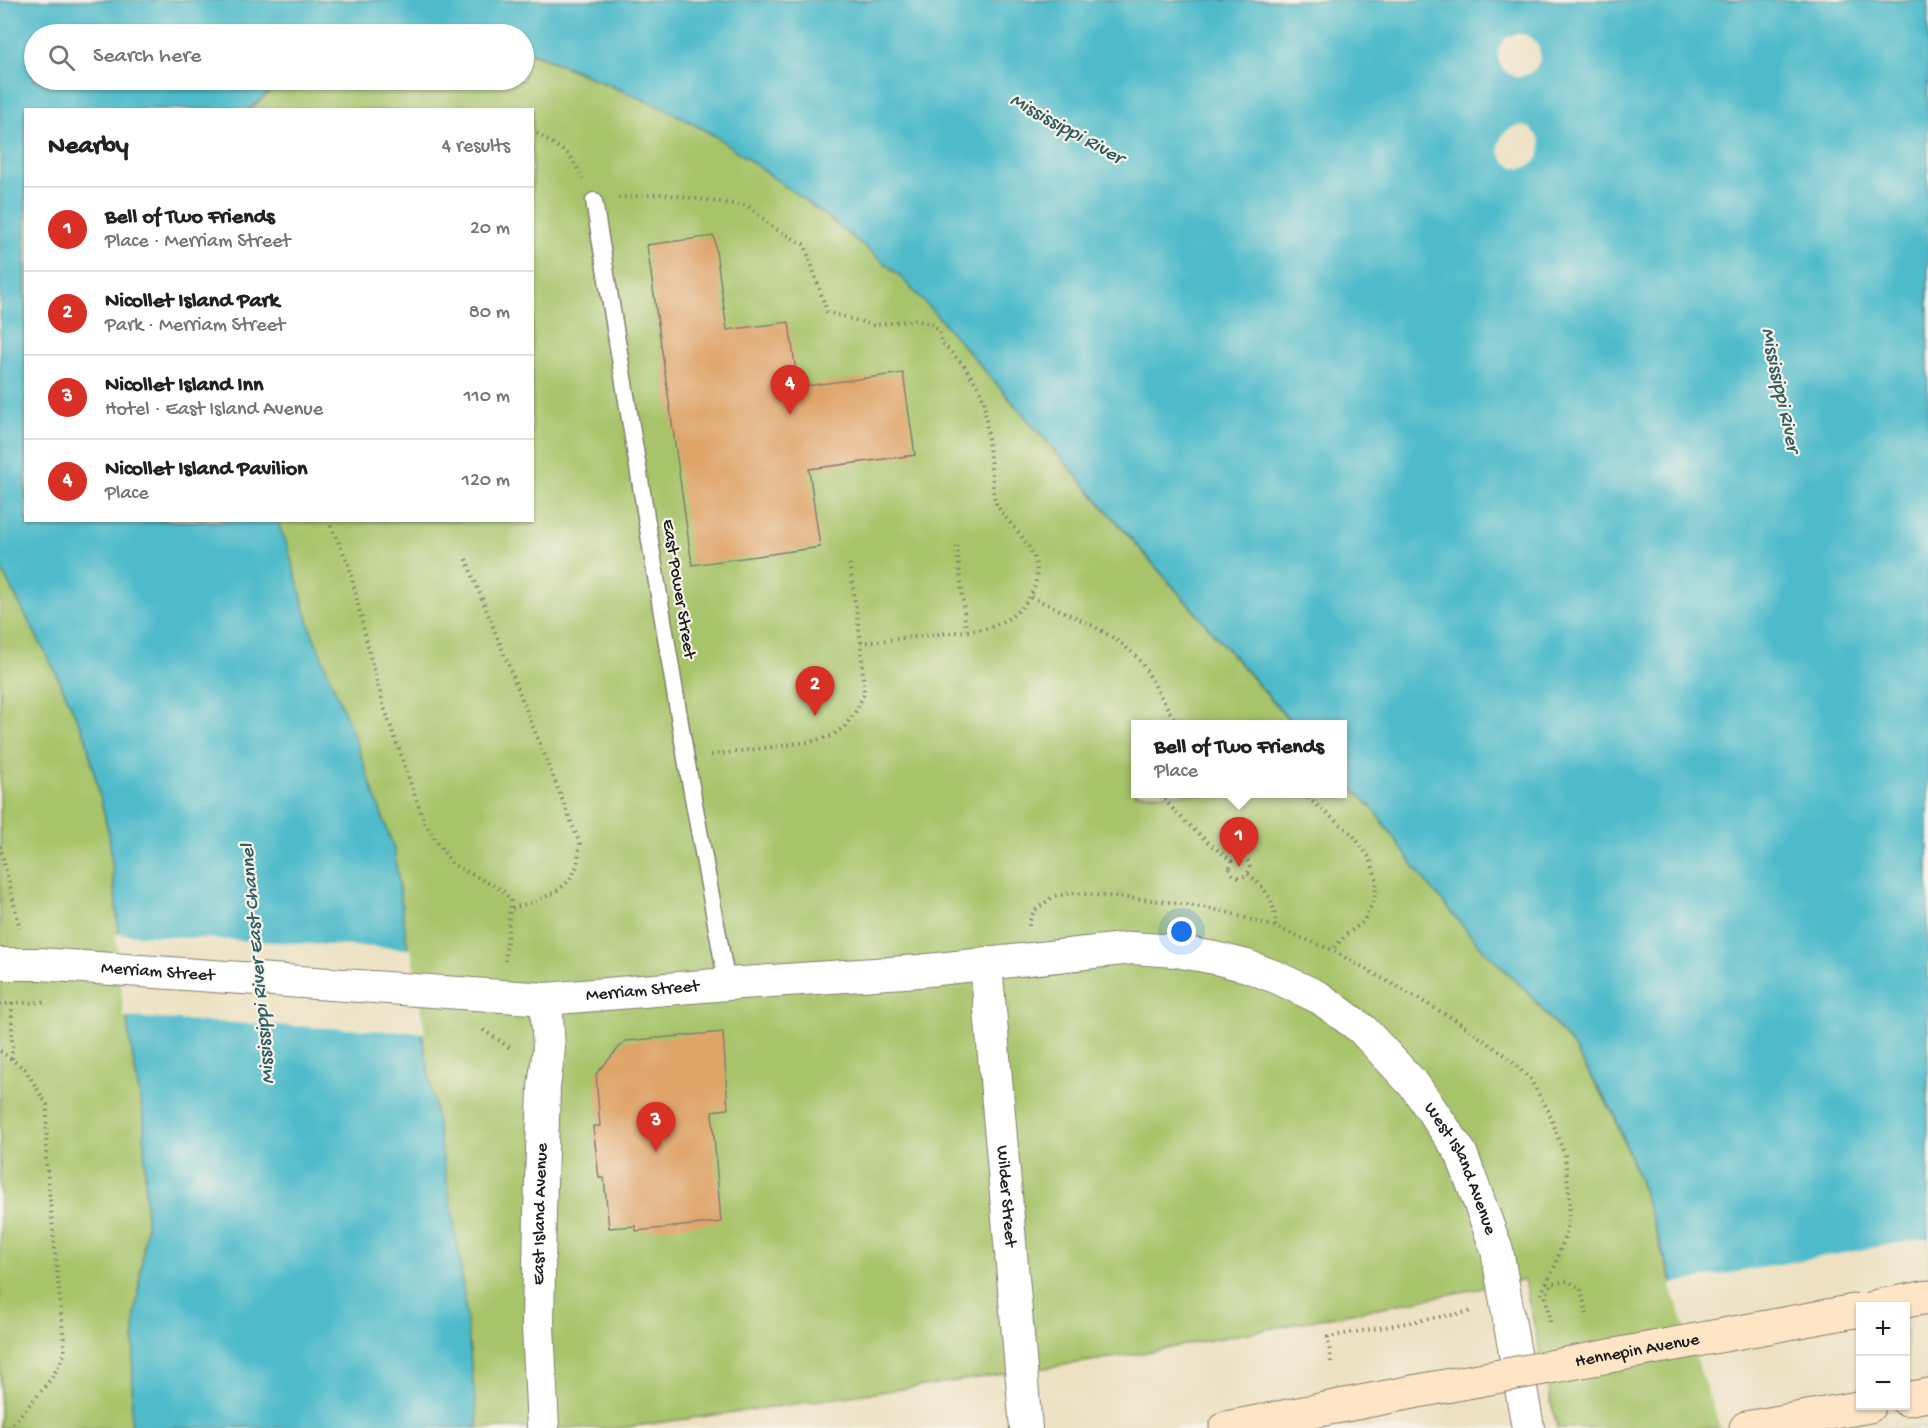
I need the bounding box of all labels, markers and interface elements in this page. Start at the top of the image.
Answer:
search box [24,24,534,90]
icon: search [45,41,78,74]
text: Search here [93,44,201,70]
water label: Mississippi River [1005,89,1130,173]
text: Nearby [48,132,129,163]
text: 4 results [442,136,510,159]
text: Bell of Two Friends [105,205,275,231]
text: 1 [63,218,72,241]
text: 20 m [470,218,510,241]
text: Place · Merriam Street [105,231,290,254]
text: Nicollet Island Park [105,289,279,315]
text: 2 [63,302,72,325]
text: 80 m [469,302,510,325]
text: Park · Merriam Street [105,315,285,338]
water label: Mississippi River [1755,326,1804,458]
pin: 4 [770,366,810,415]
text: Nicollet Island Inn [105,373,263,399]
text: 3 [62,386,73,409]
text: 110 m [464,386,510,409]
text: Hotel · East Island Avenue [105,399,323,422]
text: Nicollet Island Pavilion [105,457,308,483]
text: 4 [63,470,72,493]
text: 120 m [462,470,510,493]
text: Place [105,483,149,506]
street label: East Power Street [657,518,700,662]
pin: 2 [796,666,834,716]
popup [1131,720,1347,798]
text: Bell of Two Friends [1154,735,1324,761]
text: Place [1154,761,1198,784]
pin: 1 [1220,818,1258,867]
water label: Mississippi River East Channel [237,841,281,1085]
your location [1167,917,1196,946]
street label: Merriam Street [100,958,217,987]
street label: Merriam Street [585,976,702,1006]
street label: West Island Avenue [1419,1098,1501,1238]
pin: 3 [636,1102,676,1152]
street label: East Island Avenue [528,1142,553,1285]
street label: Wilder Street [991,1145,1021,1249]
map controls [1856,1302,1910,1410]
button: + [1856,1302,1910,1356]
street label: Hennepin Avenue [1574,1329,1702,1373]
button: − [1856,1356,1910,1410]

